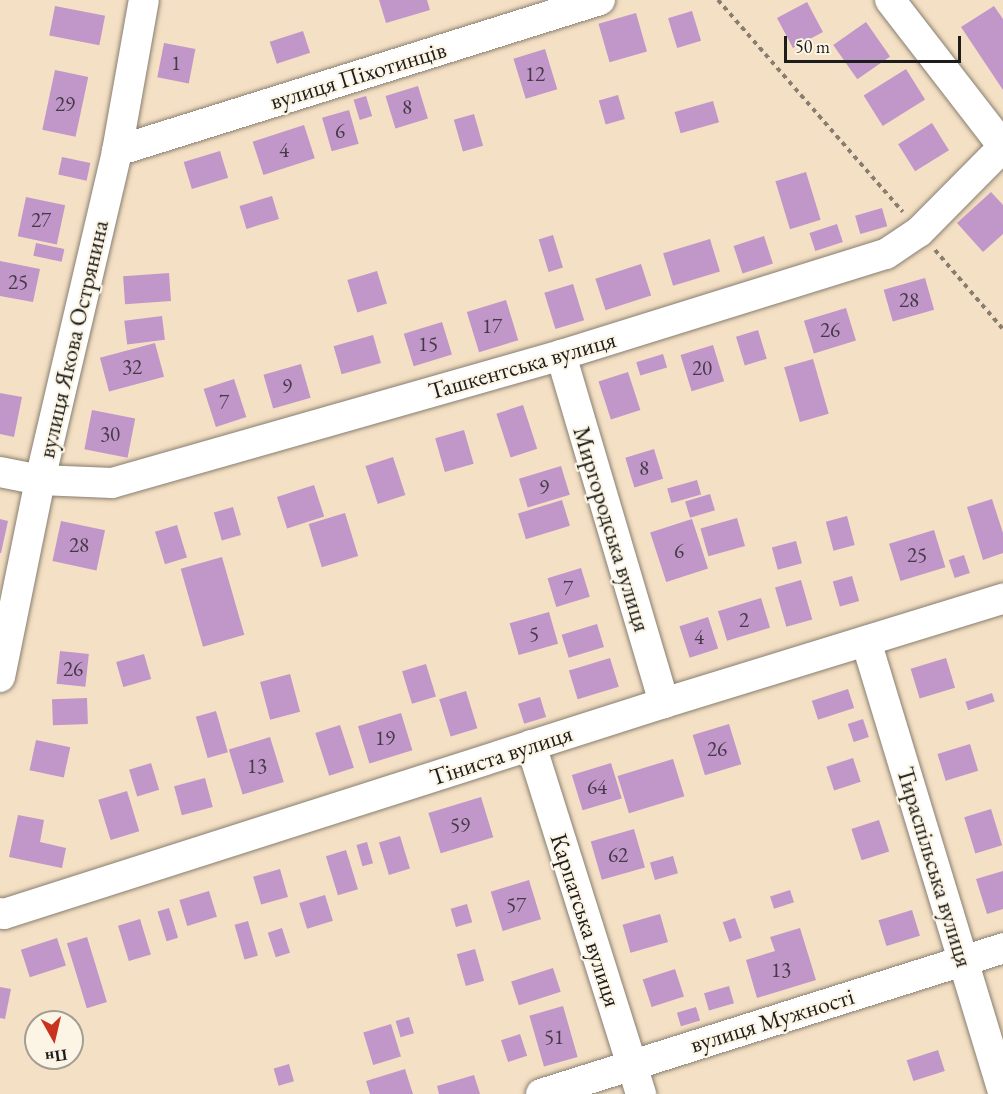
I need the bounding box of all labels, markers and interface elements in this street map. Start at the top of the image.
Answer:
scale bar [787,24,964,62]
street label: вулиця Піхотинців [266,35,450,115]
text: 50 m [795,35,830,58]
house number: 1 [171,50,181,76]
house number: 12 [525,61,545,87]
house number: 29 [55,91,75,117]
house number: 8 [402,94,412,120]
house number: 6 [335,118,345,144]
house number: 4 [279,137,289,163]
house number: 27 [31,207,51,233]
street label: вулиця Якова Острянина [32,217,114,461]
house number: 25 [8,269,28,295]
house number: 28 [899,287,919,313]
house number: 17 [482,313,502,339]
house number: 26 [820,317,840,343]
street label: Ташкентська вулиця [425,324,619,406]
house number: 15 [418,331,438,357]
house number: 32 [122,354,142,380]
house number: 20 [692,355,712,381]
house number: 9 [282,373,292,399]
house number: 7 [219,389,229,415]
house number: 30 [100,421,120,447]
street label: Миргородська вулиця [567,423,657,635]
house number: 8 [639,455,649,481]
house number: 9 [539,474,549,500]
house number: 28 [69,532,89,558]
house number: 6 [674,538,684,564]
house number: 25 [907,542,927,568]
house number: 7 [563,575,573,601]
house number: 2 [739,607,749,633]
house number: 5 [529,621,539,647]
house number: 4 [694,624,704,650]
house number: 26 [63,656,83,682]
street label: Тіниста вулиця [426,718,576,792]
house number: 19 [375,725,395,751]
house number: 26 [707,736,727,762]
house number: 13 [247,753,267,779]
street label: Тираспільська вулиця [891,763,979,971]
house number: 64 [587,774,607,800]
house number: 59 [450,812,470,838]
street label: Карпатська вулиця [544,830,628,1010]
house number: 62 [608,842,628,868]
house number: 57 [506,892,526,918]
house number: 13 [771,957,791,983]
street label: вулиця Мужності [687,981,857,1059]
north arrow [24,1010,84,1070]
house number: 51 [544,1024,564,1050]
text: Пн [44,1044,69,1068]

